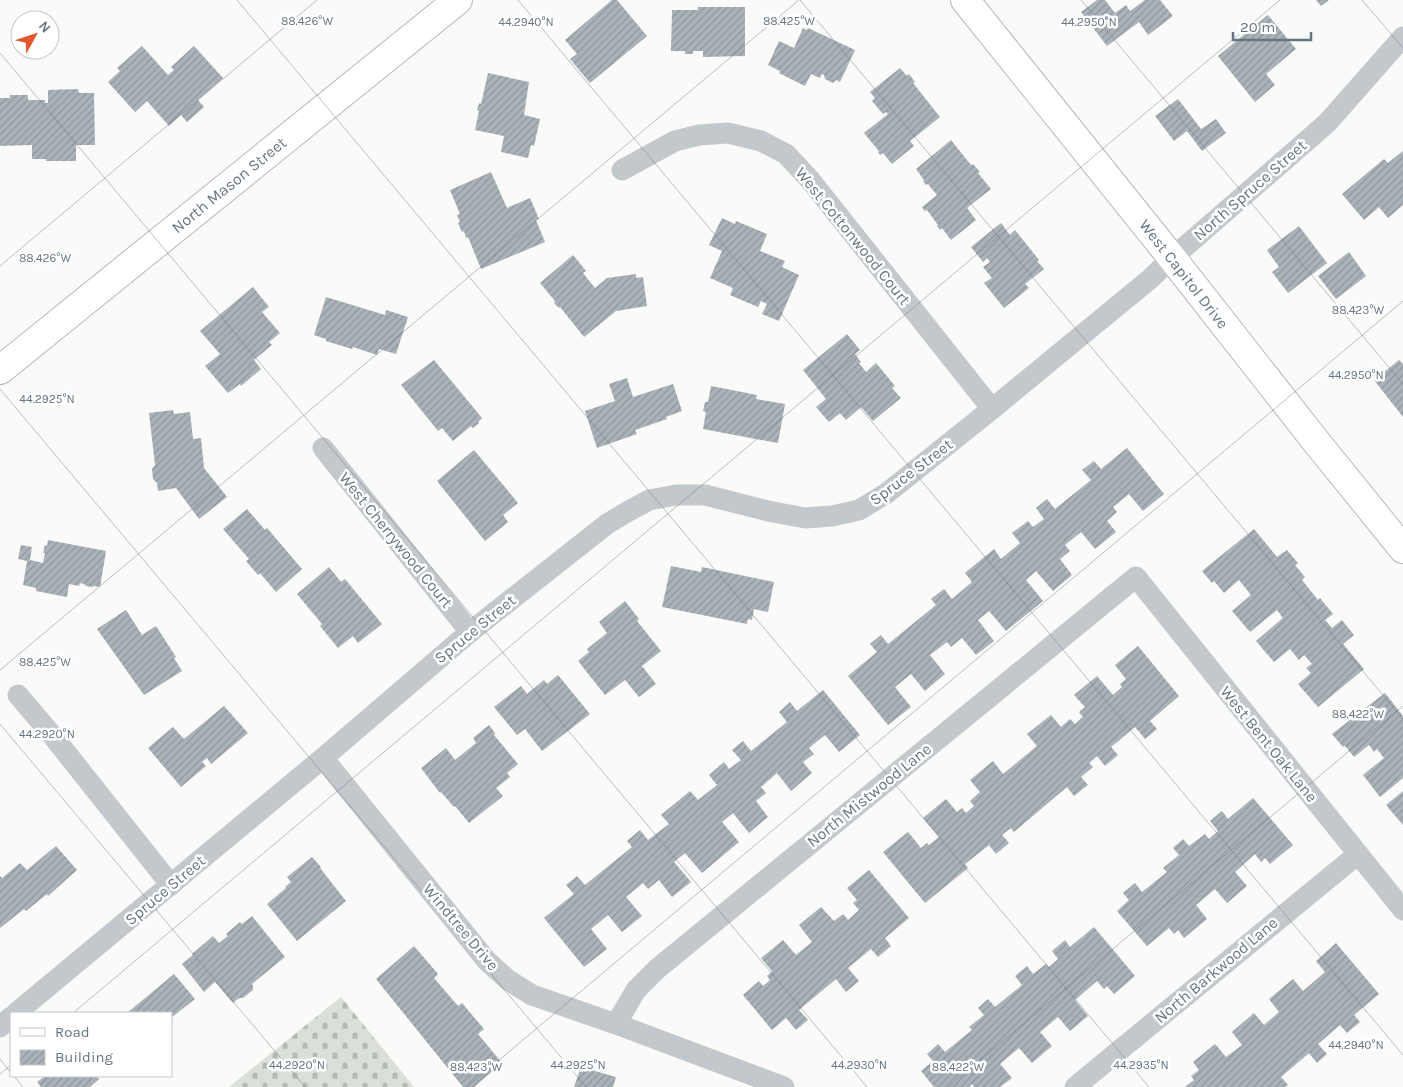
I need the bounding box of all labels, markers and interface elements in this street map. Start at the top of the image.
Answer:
north arrow [10,10,60,60]
scale bar [1233,10,1310,42]
text: 88.426°W [281,14,333,28]
text: 88.425°W [763,14,815,28]
text: 44.2940°N [498,15,554,29]
text: 44.2950°N [1061,15,1117,29]
text: N [35,18,54,36]
text: 20 m [1240,18,1275,36]
street label: North Mason Street [168,133,290,237]
street label: North Spruce Street [1190,136,1310,244]
street label: West Cottonwood Court [792,163,914,309]
street label: West Capitol Drive [1135,216,1233,332]
text: 88.426°W [19,251,71,265]
text: 88.423°W [1332,303,1384,317]
text: 44.2950°N [1328,368,1384,382]
text: 44.2925°N [19,392,75,406]
street label: Spruce Street [866,435,956,509]
street label: West Cherrywood Court [335,468,457,612]
street label: Spruce Street [431,591,519,667]
text: 88.425°W [19,655,71,669]
street label: West Bent Oak Lane [1216,682,1322,806]
text: 88.422°W [1332,707,1384,721]
text: 44.2920°N [19,727,75,741]
street label: North Mistwood Lane [803,739,935,851]
street label: Spruce Street [121,851,209,929]
street label: Windtree Drive [419,880,503,974]
street label: North Barkwood Lane [1151,913,1281,1027]
legend [10,1012,172,1077]
text: Road [55,1023,90,1041]
text: 44.2940°N [1328,1038,1384,1052]
text: Building [55,1048,113,1066]
text: 44.2920°N [269,1058,325,1072]
text: 44.2925°N [550,1058,606,1072]
text: 44.2930°N [831,1058,887,1072]
text: 44.2935°N [1113,1058,1169,1072]
text: 88.423°W [450,1060,502,1074]
text: 88.422°W [932,1060,984,1074]

